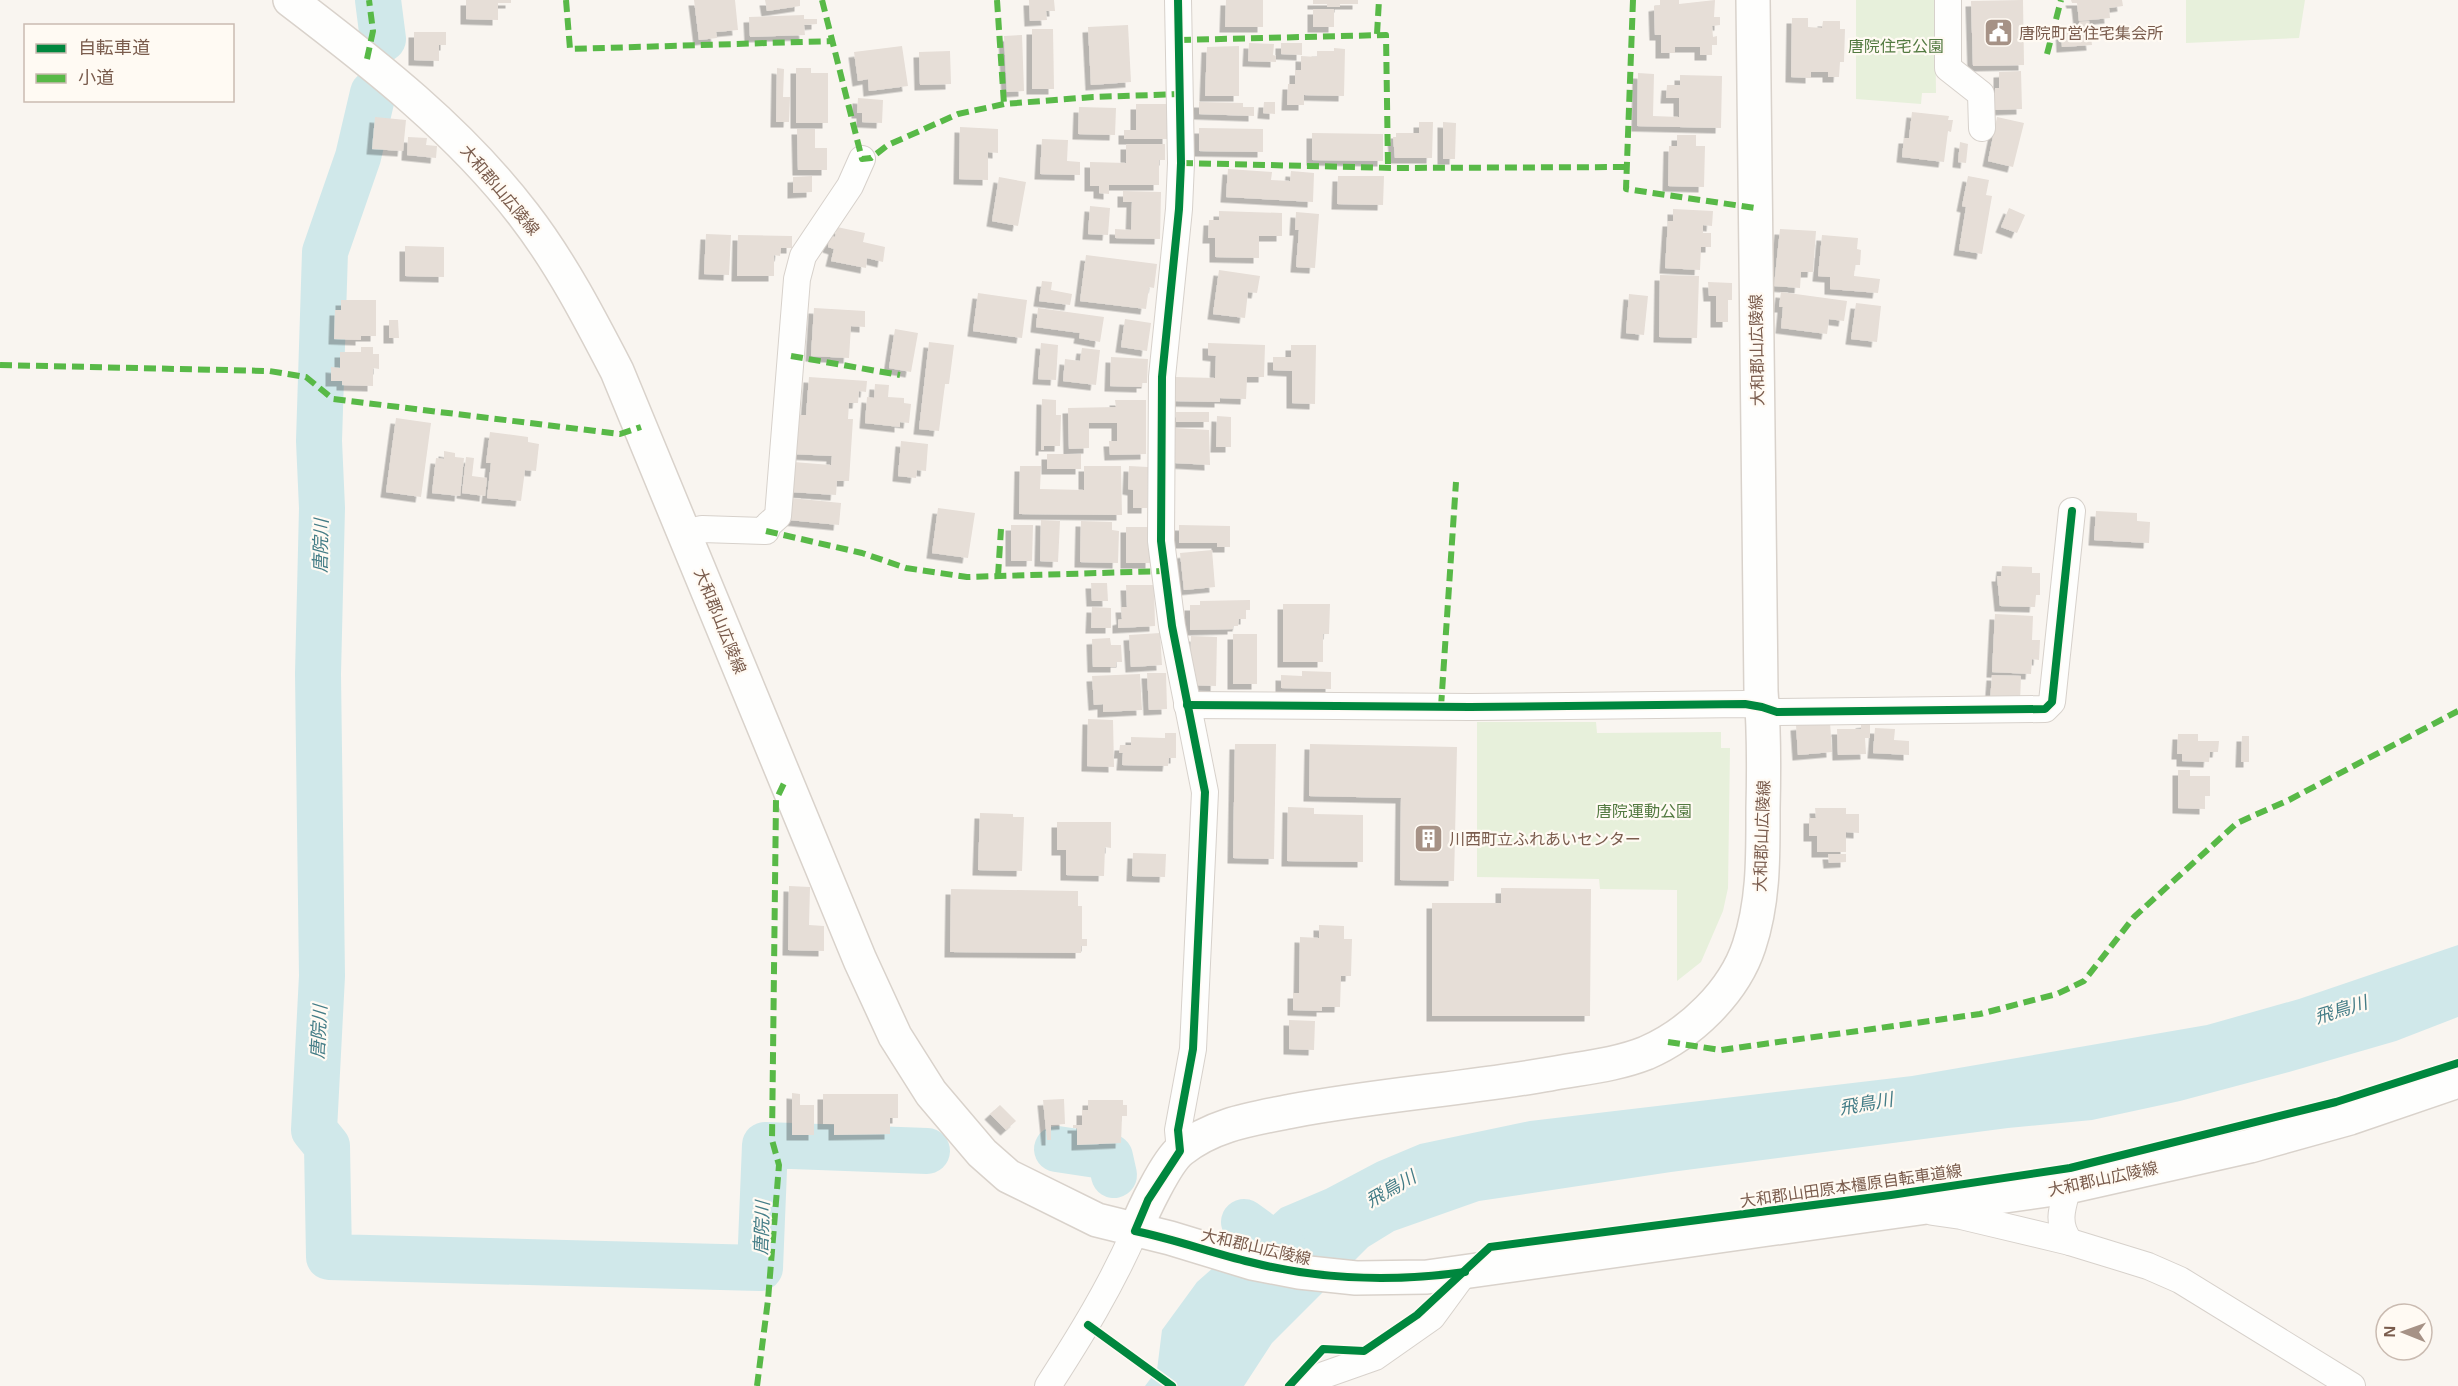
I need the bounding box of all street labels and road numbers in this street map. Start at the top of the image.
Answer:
street label: 大和郡山広陵線 [457,142,543,238]
street label: 大和郡山広陵線 [1748,294,1766,406]
street label: 大和郡山広陵線 [691,566,749,676]
street label: 大和郡山広陵線 [1752,780,1772,892]
street label: 大和郡山広陵線 [2046,1159,2160,1199]
street label: 大和郡山田原本橿原自転車道線 [1739,1162,1963,1210]
street label: 大和郡山広陵線 [1200,1226,1312,1268]

